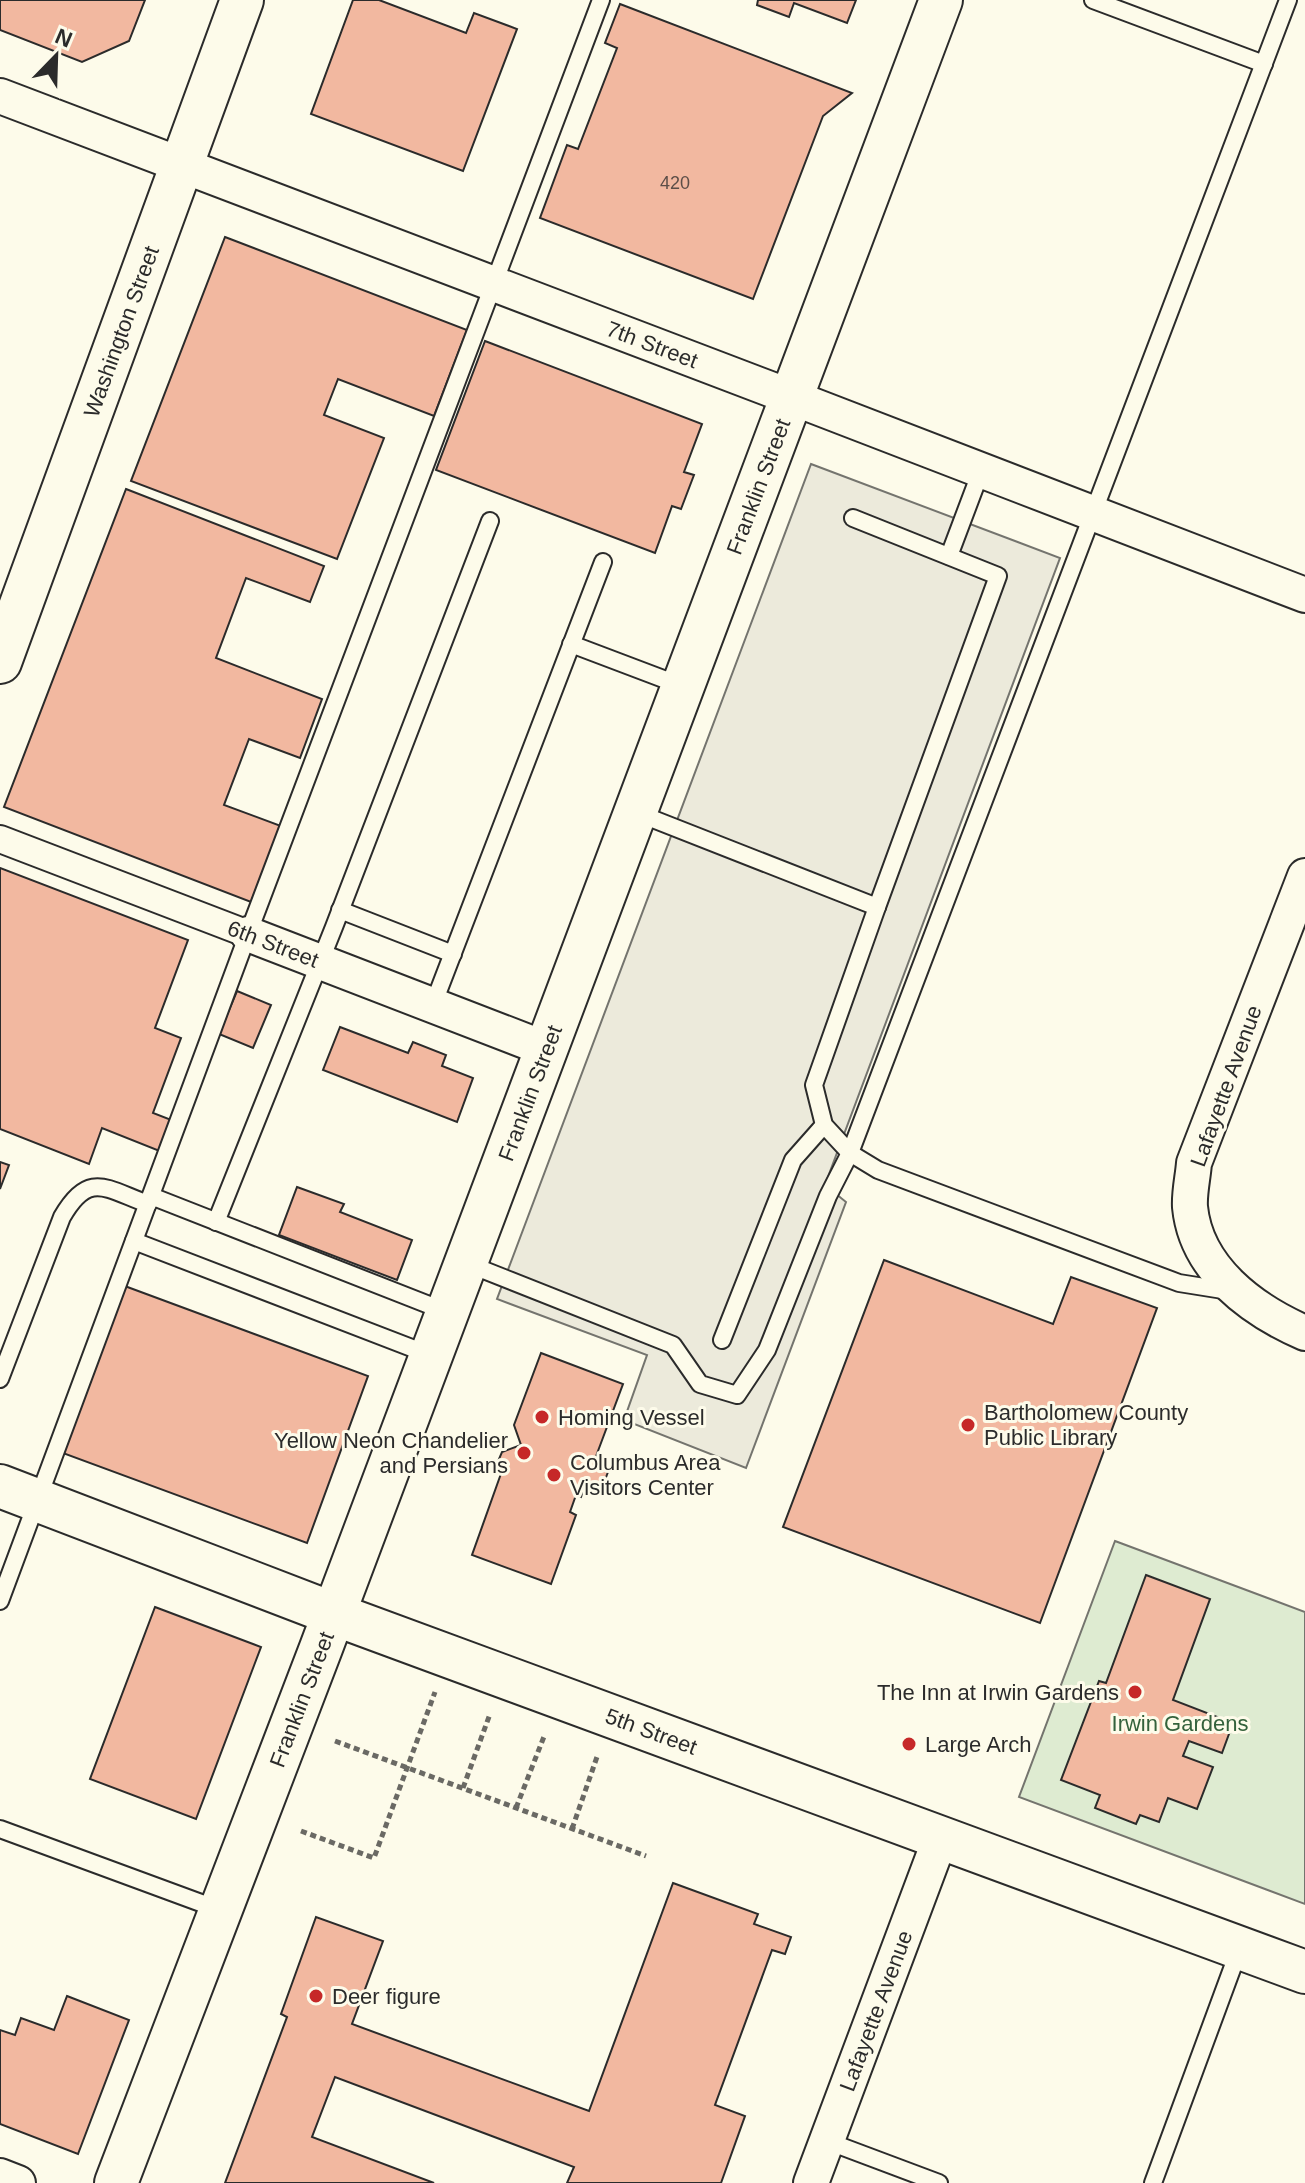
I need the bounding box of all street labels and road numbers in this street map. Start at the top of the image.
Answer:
street label: Washington Street [78,242,164,420]
street label: 7th Street [603,316,701,373]
street label: Franklin Street [721,415,795,558]
street label: 6th Street [224,915,322,973]
street label: Lafayette Avenue [1185,1002,1267,1170]
street label: Franklin Street [493,1021,567,1164]
street label: Franklin Street [264,1628,339,1771]
street label: 5th Street [602,1703,701,1759]
street label: Lafayette Avenue [834,1927,917,2095]

